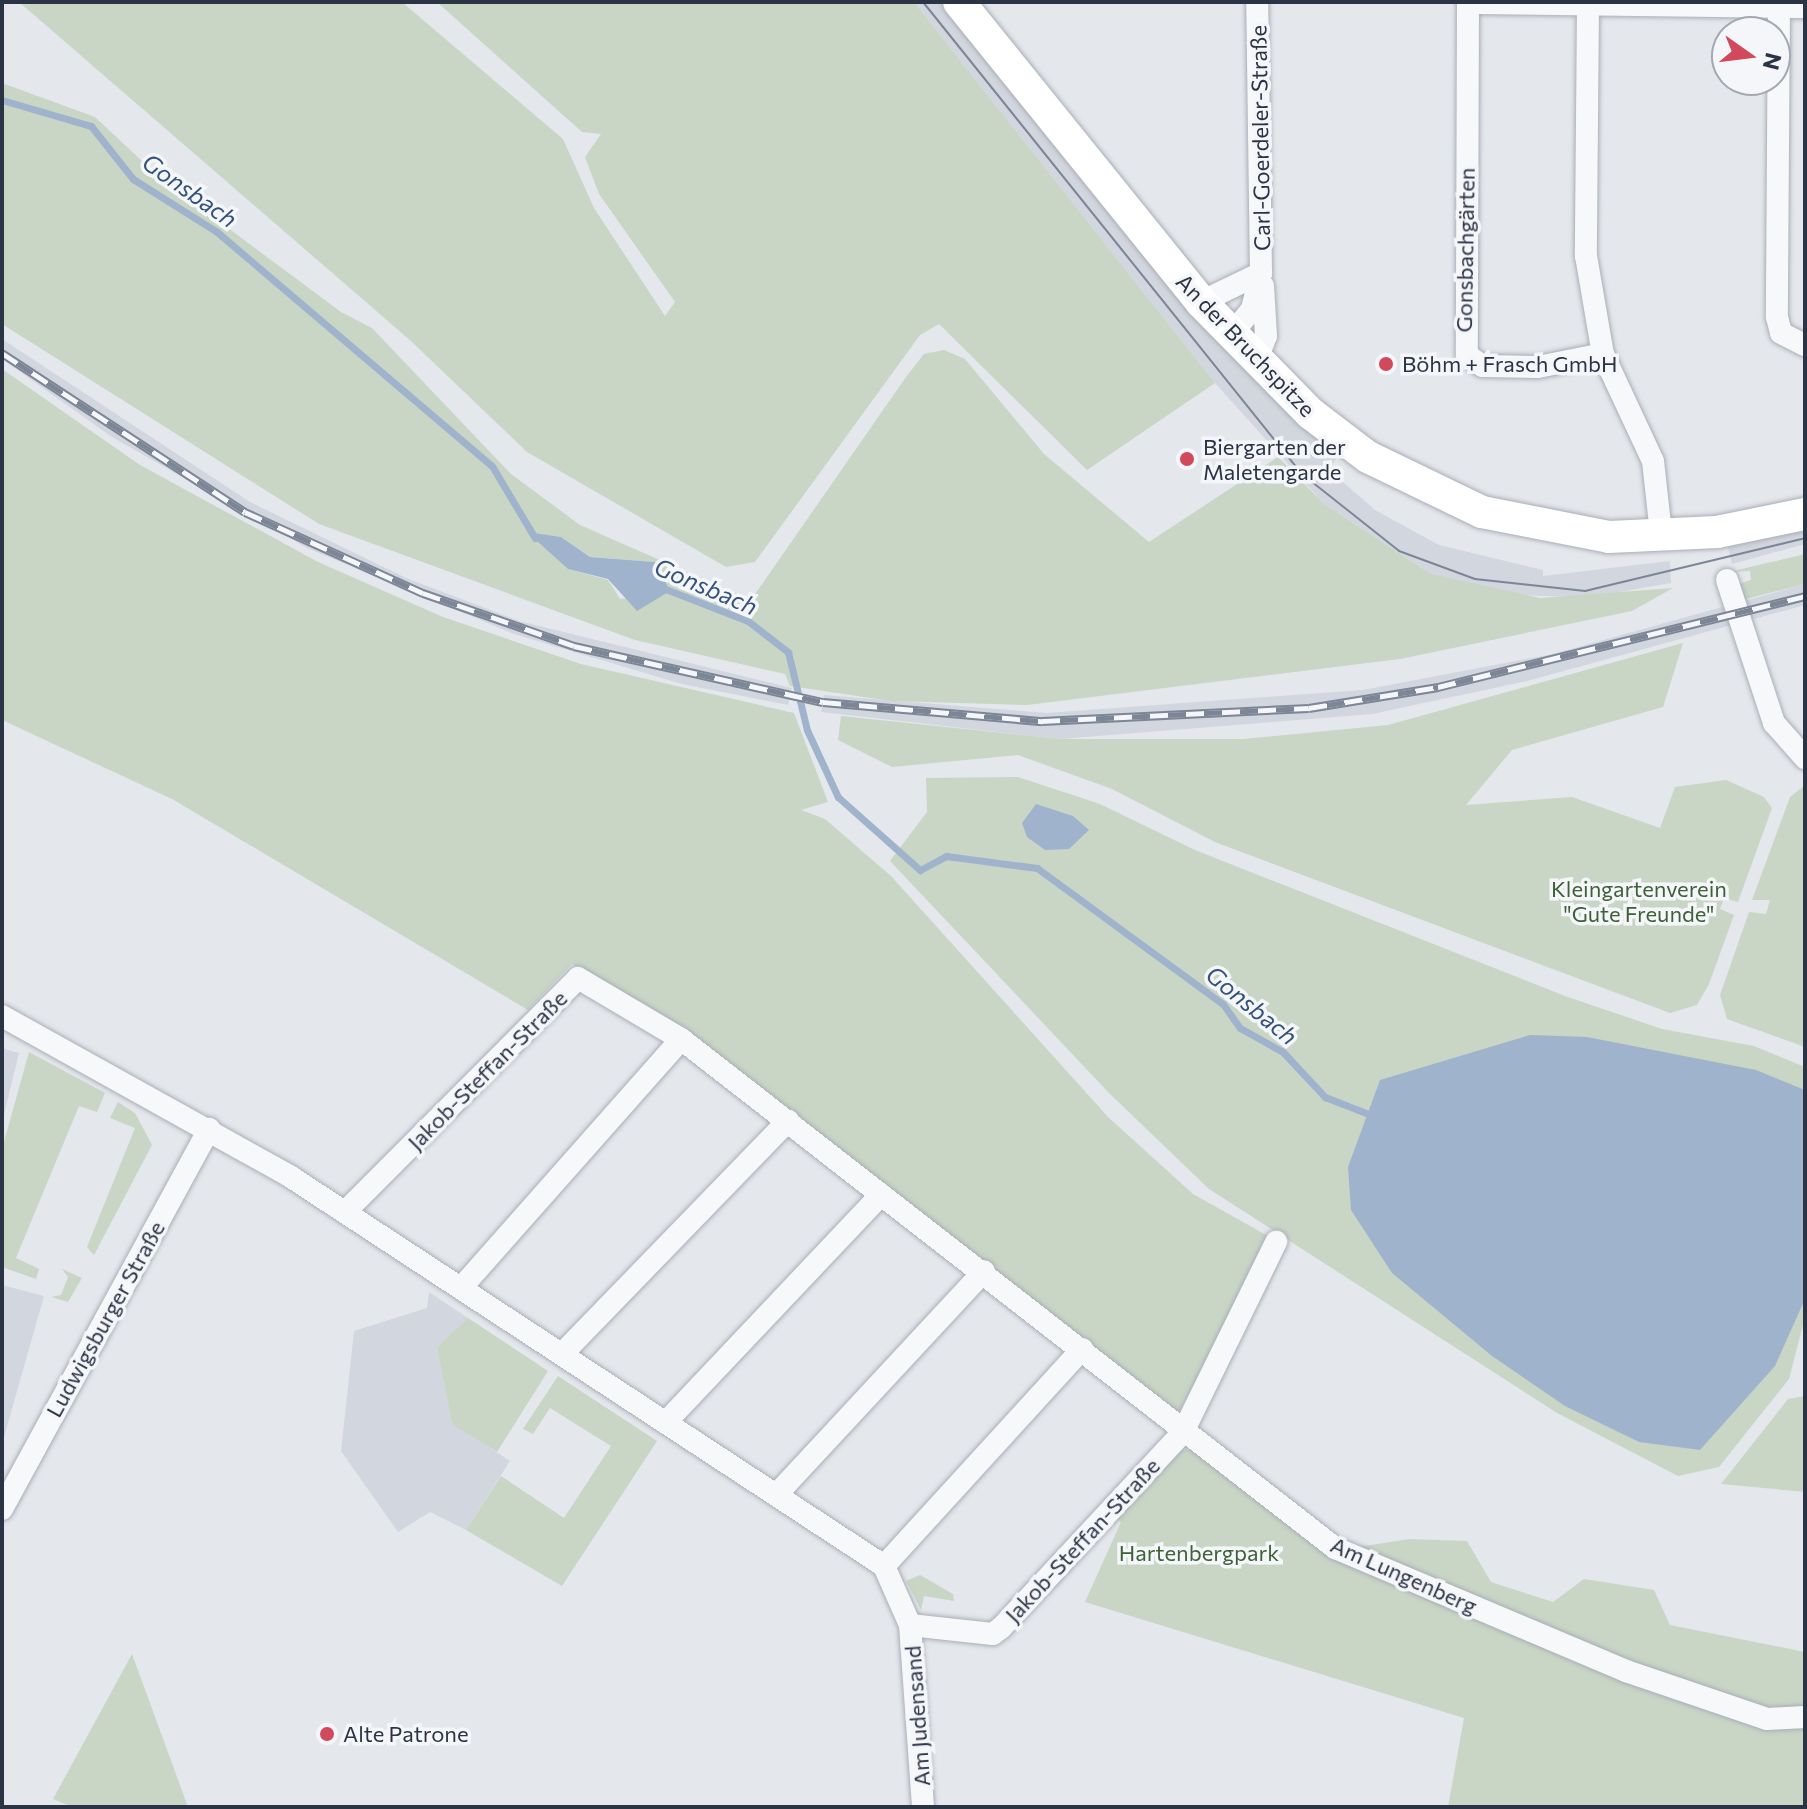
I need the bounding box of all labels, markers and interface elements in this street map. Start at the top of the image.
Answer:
north arrow [1711,16,1791,96]
street label: Carl-Goerdeler-Straße [1245,25,1275,251]
text: N [1758,50,1788,73]
water label: Gonsbach [137,147,243,233]
street label: Gonsbachgärten [1450,167,1480,333]
street label: An der Bruchspitze [1171,268,1321,422]
place label: Böhm + Frasch GmbH [1402,351,1617,377]
marker: Böhm + Frasch GmbH [1377,355,1395,373]
place label: Biergarten der Maletengarde [1203,433,1346,484]
marker: Biergarten der Maletengarde [1178,450,1196,468]
water label: Gonsbach [650,551,762,621]
park label: Kleingartenverein "Gute Freunde" [1551,875,1727,926]
water label: Gonsbach [1201,960,1303,1050]
street label: Jakob-Steffan-Straße [402,985,572,1155]
street label: Ludwigsburger Straße [40,1216,170,1422]
street label: Jakob-Steffan-Straße [999,1453,1165,1627]
street label: Am Lungenberg [1327,1531,1481,1619]
park label: Hartenbergpark [1119,1540,1279,1566]
street label: Am Judensand [899,1645,935,1787]
place label: Alte Patrone [343,1721,469,1747]
marker: Alte Patrone [318,1725,336,1743]

